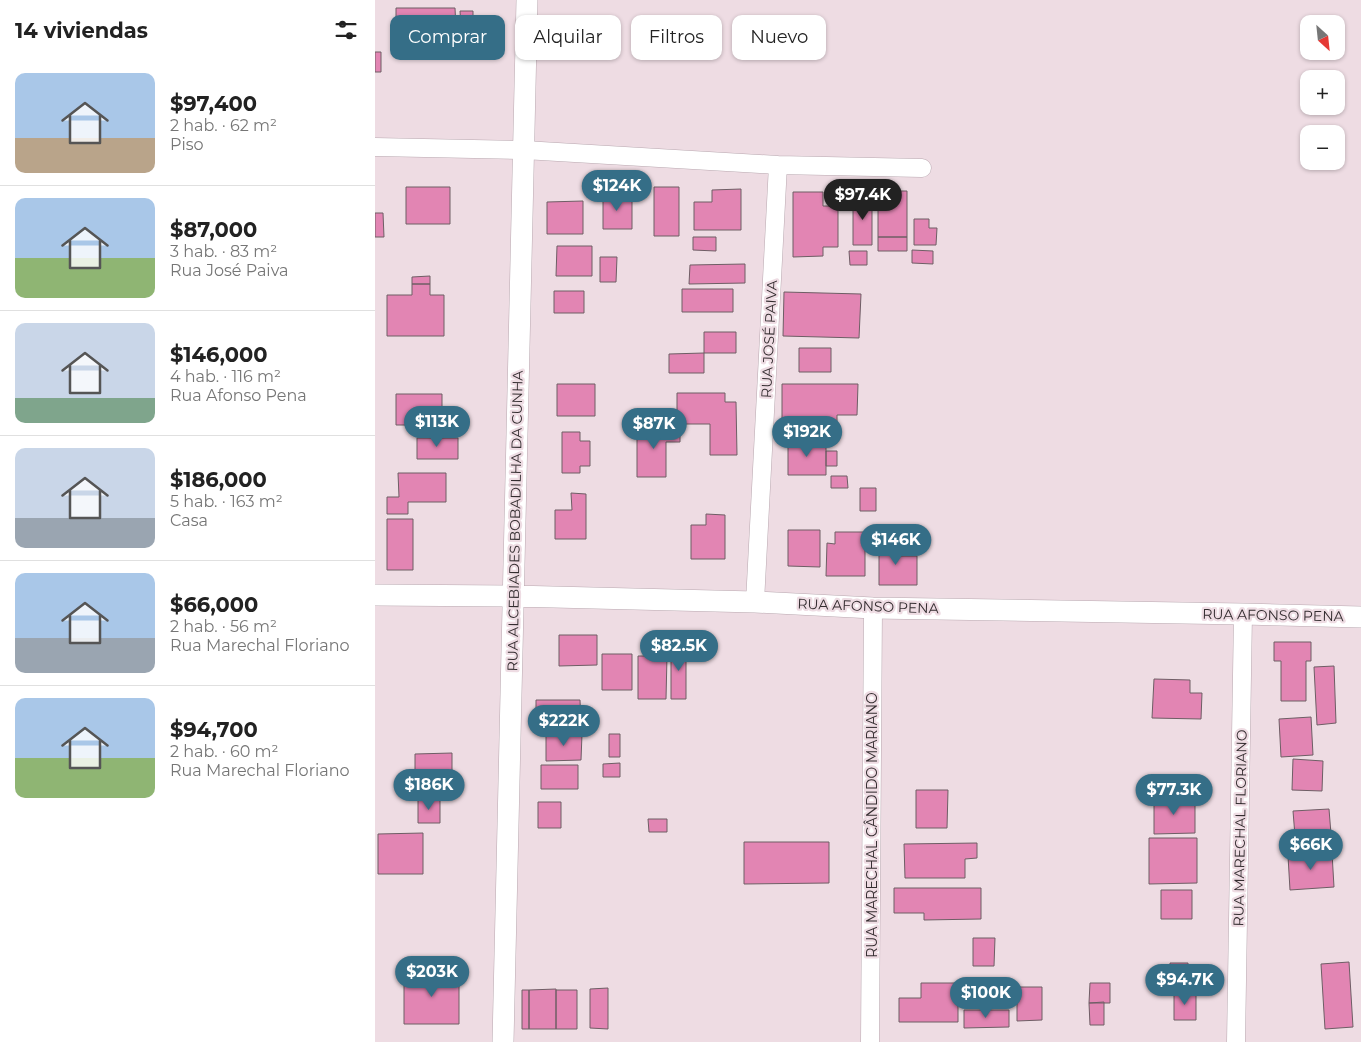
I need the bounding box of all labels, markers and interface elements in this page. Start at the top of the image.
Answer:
chip: Comprar [390,15,505,60]
chip: Alquilar [515,15,621,60]
chip: Filtros [631,15,722,60]
chip: Nuevo [732,15,826,60]
north arrow [1300,15,1345,60]
map controls [1300,15,1345,170]
icon: filters [332,16,360,44]
text: 14 viviendas [15,18,148,43]
button: + [1300,70,1345,115]
text: $97,400 [170,91,257,116]
icon: home [55,93,115,153]
text: 2 hab. · 62 m² [170,116,277,135]
button: − [1300,125,1345,170]
text: Piso [170,135,204,154]
pin: $124K [582,170,652,212]
text: $124K [593,176,641,195]
pin: $97.4K [822,178,904,221]
text: $97.4K [835,185,891,204]
text: $87,000 [170,217,257,242]
icon: home [55,218,115,278]
text: 3 hab. · 83 m² [170,242,277,261]
text: Rua José Paiva [170,261,288,280]
street label: RUA JOSÉ PAIVA [757,279,781,398]
text: $146,000 [170,342,267,367]
icon: home [55,343,115,403]
text: 4 hab. · 116 m² [170,367,281,386]
street label: RUA ALCEBIADES BOBADILHA DA CUNHA [503,369,527,672]
text: Rua Afonso Pena [170,386,307,405]
pin: $113K [402,406,472,448]
pin: $87K [624,408,684,450]
text: $113K [415,412,459,431]
text: $87K [633,414,675,433]
pin: $192K [772,416,842,458]
text: $192K [783,422,831,441]
text: $186,000 [170,467,267,492]
icon: home [55,468,115,528]
text: 5 hab. · 163 m² [170,492,283,511]
text: Casa [170,511,208,530]
pin: $146K [861,524,931,566]
text: $146K [871,530,921,549]
text: $66,000 [170,592,258,617]
icon: home [55,593,115,653]
street label: RUA AFONSO PENA [797,595,940,617]
street label: RUA AFONSO PENA [1202,605,1345,625]
text: 2 hab. · 56 m² [170,617,277,636]
pin: $82.5K [638,630,720,672]
text: Rua Marechal Floriano [170,636,350,655]
text: $82.5K [651,636,707,655]
street label: RUA MARECHAL CÂNDIDO MARIANO [863,692,881,958]
pin: $222K [529,704,599,747]
text: $222K [539,711,589,730]
text: $94,700 [170,717,258,742]
icon: home [55,718,115,778]
street label: RUA MARECHAL FLORIANO [1229,729,1251,927]
text: 2 hab. · 60 m² [170,742,278,761]
text: Rua Marechal Floriano [170,761,350,780]
pin: $186K [394,768,464,811]
pin: $77.3K [1133,774,1215,816]
text: $186K [405,775,453,794]
text: $77.3K [1147,780,1201,799]
pin: $66K [1281,828,1341,871]
text: $66K [1290,835,1332,854]
pin: $203K [397,956,467,998]
text: $203K [406,962,458,981]
pin: $94.7K [1144,964,1226,1006]
text: $94.7K [1156,970,1214,989]
pin: $100K [951,976,1021,1019]
text: $100K [961,983,1011,1002]

